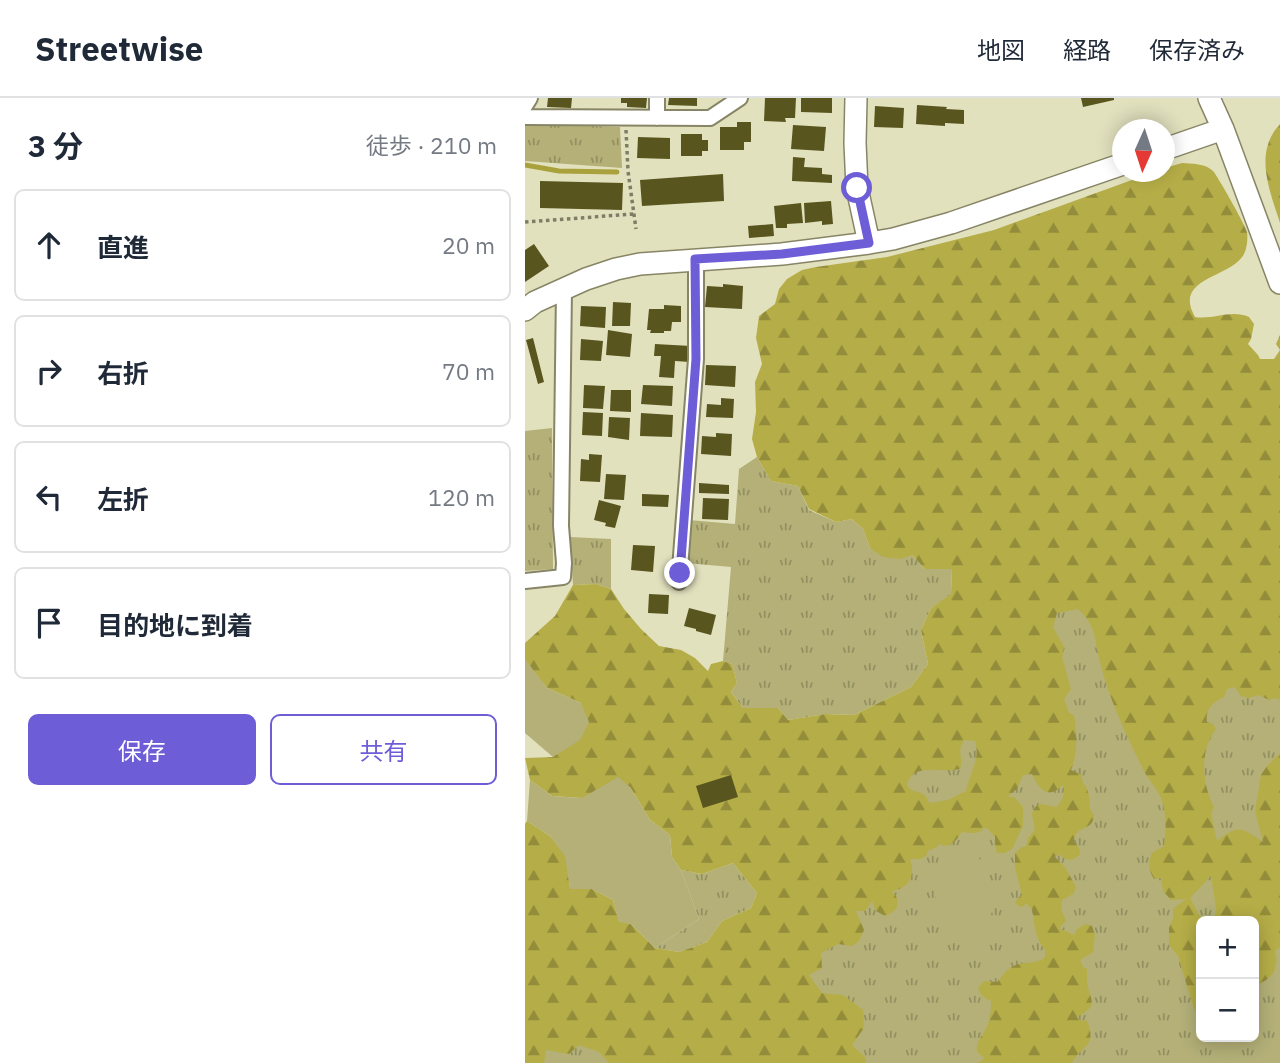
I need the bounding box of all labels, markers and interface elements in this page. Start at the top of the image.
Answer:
text: Streetwise [35,27,203,70]
text: 地図 [977,34,1025,66]
text: 経路 [1063,34,1111,66]
text: 保存済み [1149,34,1245,66]
north arrow [1112,119,1175,182]
text: 3 分 [28,126,83,165]
text: 徒歩 · 210 m [366,130,497,160]
route start [841,172,872,203]
icon: ahead [30,226,68,264]
text: 直進 [97,230,149,264]
text: 20 m [442,230,495,260]
icon: right [30,352,68,390]
text: 右折 [97,356,149,390]
text: 70 m [442,356,495,386]
icon: left [30,478,68,516]
text: 左折 [97,482,149,516]
text: 120 m [428,482,495,512]
route end [664,557,695,588]
icon: arrive [30,604,68,642]
text: 目的地に到着 [97,608,253,642]
button: 保存 [28,714,256,785]
button: 共有 [270,714,497,785]
map controls [1196,916,1259,1042]
button: + [1196,916,1259,979]
button: − [1196,979,1259,1042]

